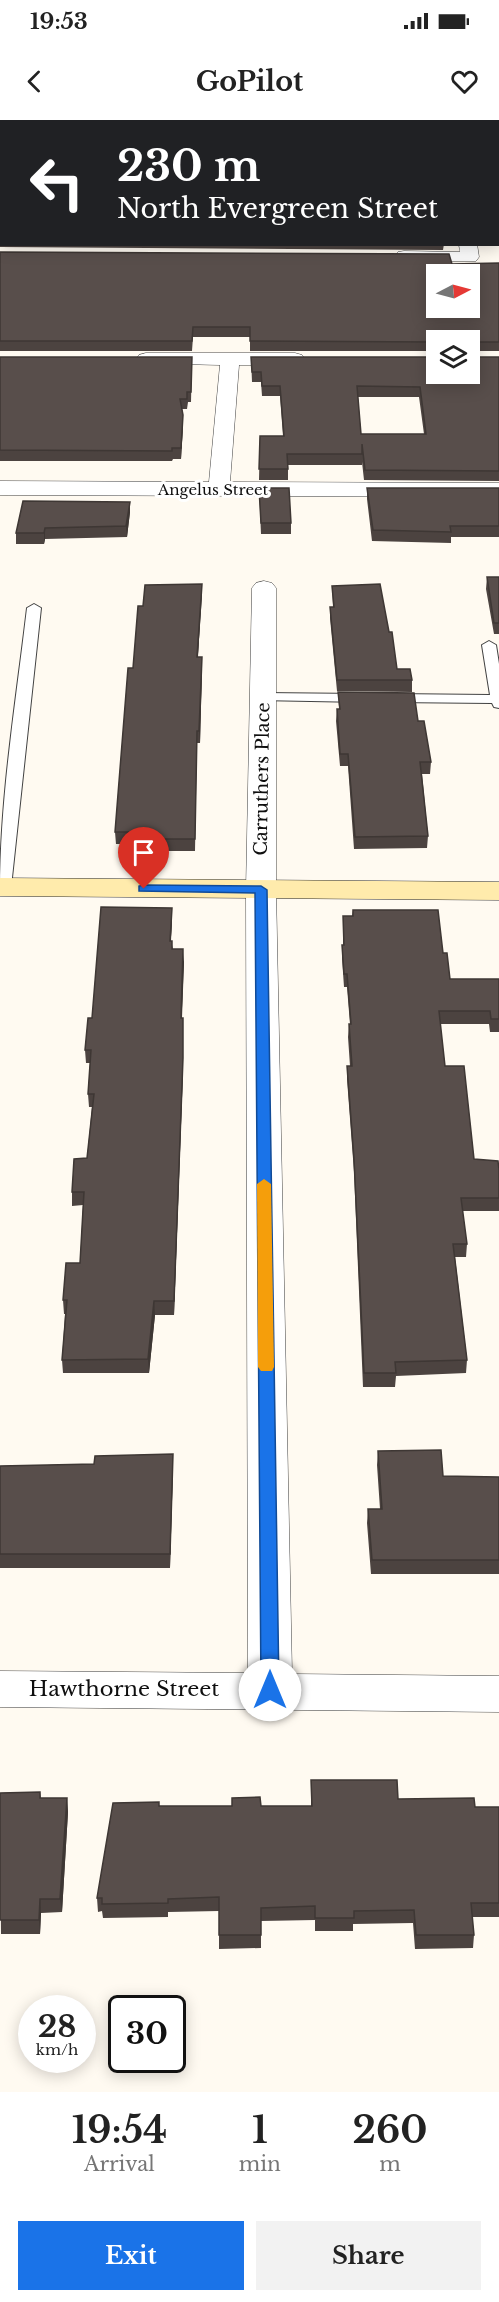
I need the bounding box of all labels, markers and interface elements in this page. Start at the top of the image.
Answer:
text: 19:53 [30,8,88,35]
icon: back [18,65,51,98]
text: GoPilot [196,65,303,98]
icon: heart [448,65,481,98]
text: 230 m [117,140,260,192]
icon: left [18,144,96,222]
text: North Evergreen Street [117,192,438,225]
north arrow [426,264,480,318]
map controls [426,264,480,384]
button: layers [426,330,480,384]
street label: Angelus Street [157,480,269,499]
street label: Carruthers Place [250,702,274,856]
pin [118,827,169,889]
icon: arrive [127,836,160,869]
position arrow [238,1658,302,1722]
street label: Hawthorne Street [29,1676,219,1702]
speed limit sign: 30 [108,1995,186,2073]
text: 28 [38,2008,76,2045]
text: km/h [36,2040,78,2059]
text: 19:54 [72,2108,167,2153]
text: 1 [252,2108,268,2153]
text: 260 [352,2108,427,2153]
text: Arrival [84,2152,155,2176]
text: min [239,2152,281,2176]
text: m [379,2152,401,2176]
button: Exit [18,2221,244,2290]
button: Share [256,2221,481,2290]

